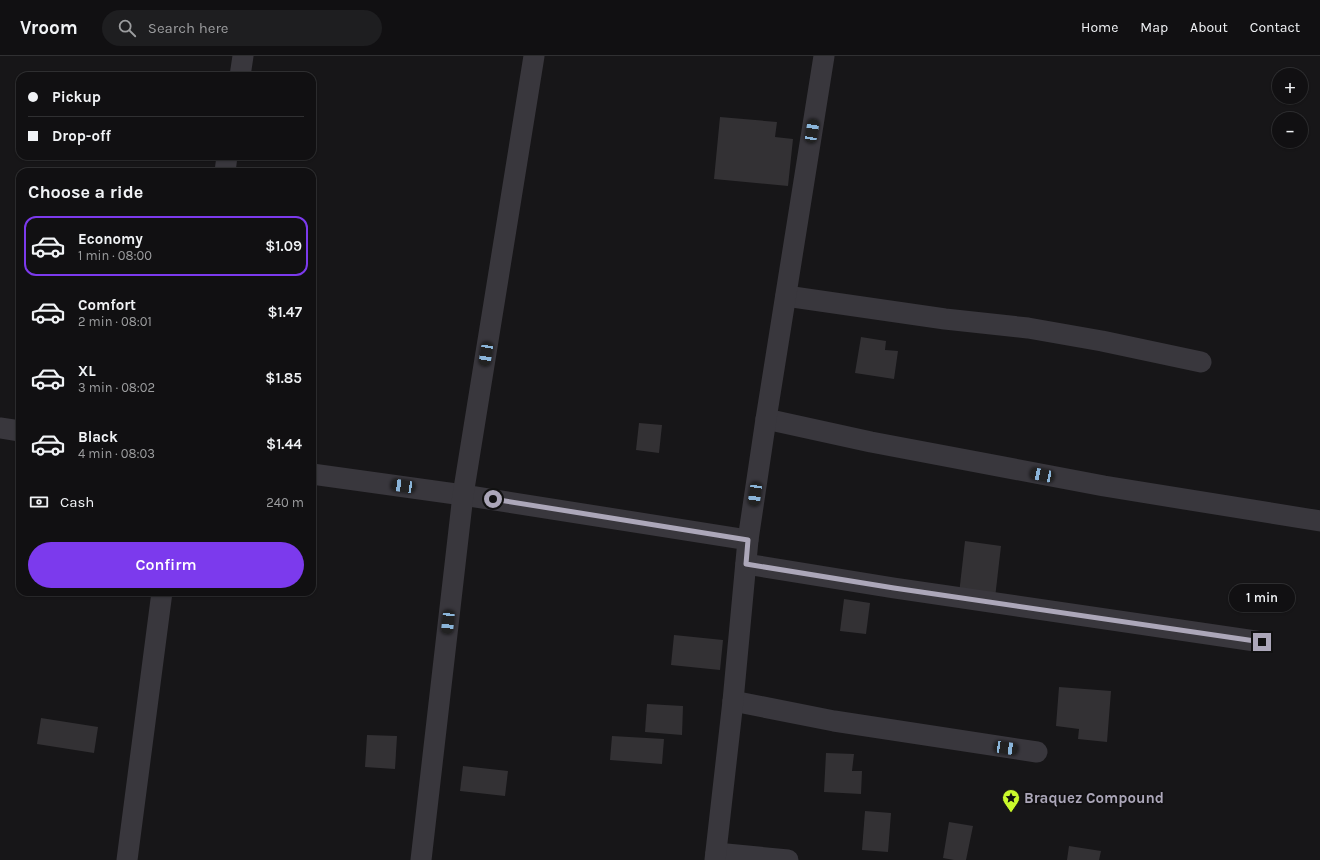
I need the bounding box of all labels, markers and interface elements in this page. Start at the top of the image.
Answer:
search box [102,10,382,46]
text: Vroom [20,17,78,39]
icon: search [116,17,138,39]
text: Search here [148,19,229,37]
text: Home [1081,19,1118,36]
text: Map [1140,19,1168,36]
text: About [1190,19,1228,36]
text: Contact [1250,19,1300,36]
map controls [1272,68,1308,148]
button: + [1272,68,1308,104]
text: Pickup [52,88,101,106]
button: − [1272,112,1308,148]
car [804,118,820,144]
text: Drop-off [52,127,111,145]
text: Choose a ride [28,181,143,203]
icon: car [30,228,66,264]
text: Economy [78,230,143,248]
text: $1.09 [265,237,302,255]
text: 1 min · 08:00 [78,248,152,263]
icon: car [30,294,66,330]
text: Comfort [78,296,136,314]
text: $1.47 [267,303,302,321]
text: 2 min · 08:01 [78,314,152,329]
car [478,341,494,367]
icon: car [30,360,66,396]
text: XL [78,362,96,380]
text: $1.85 [265,369,302,387]
text: 3 min · 08:02 [78,380,155,395]
icon: car [30,426,66,462]
text: Black [78,428,118,446]
text: $1.44 [266,435,302,453]
text: 4 min · 08:03 [78,446,155,461]
car [1029,467,1055,483]
car [390,478,416,494]
car [747,481,763,507]
route start [484,490,502,508]
icon: cash [28,491,50,513]
text: Cash [60,493,94,511]
text: 240 m [266,495,304,510]
button: Confirm [28,542,304,588]
callout: 1 min [1229,584,1295,612]
text: 1 min [1246,590,1278,605]
car [441,609,455,635]
route end [1253,633,1271,651]
car [993,740,1019,756]
place icon: Braquez Compound [1001,788,1021,813]
place label: Braquez Compound [1024,789,1164,807]

